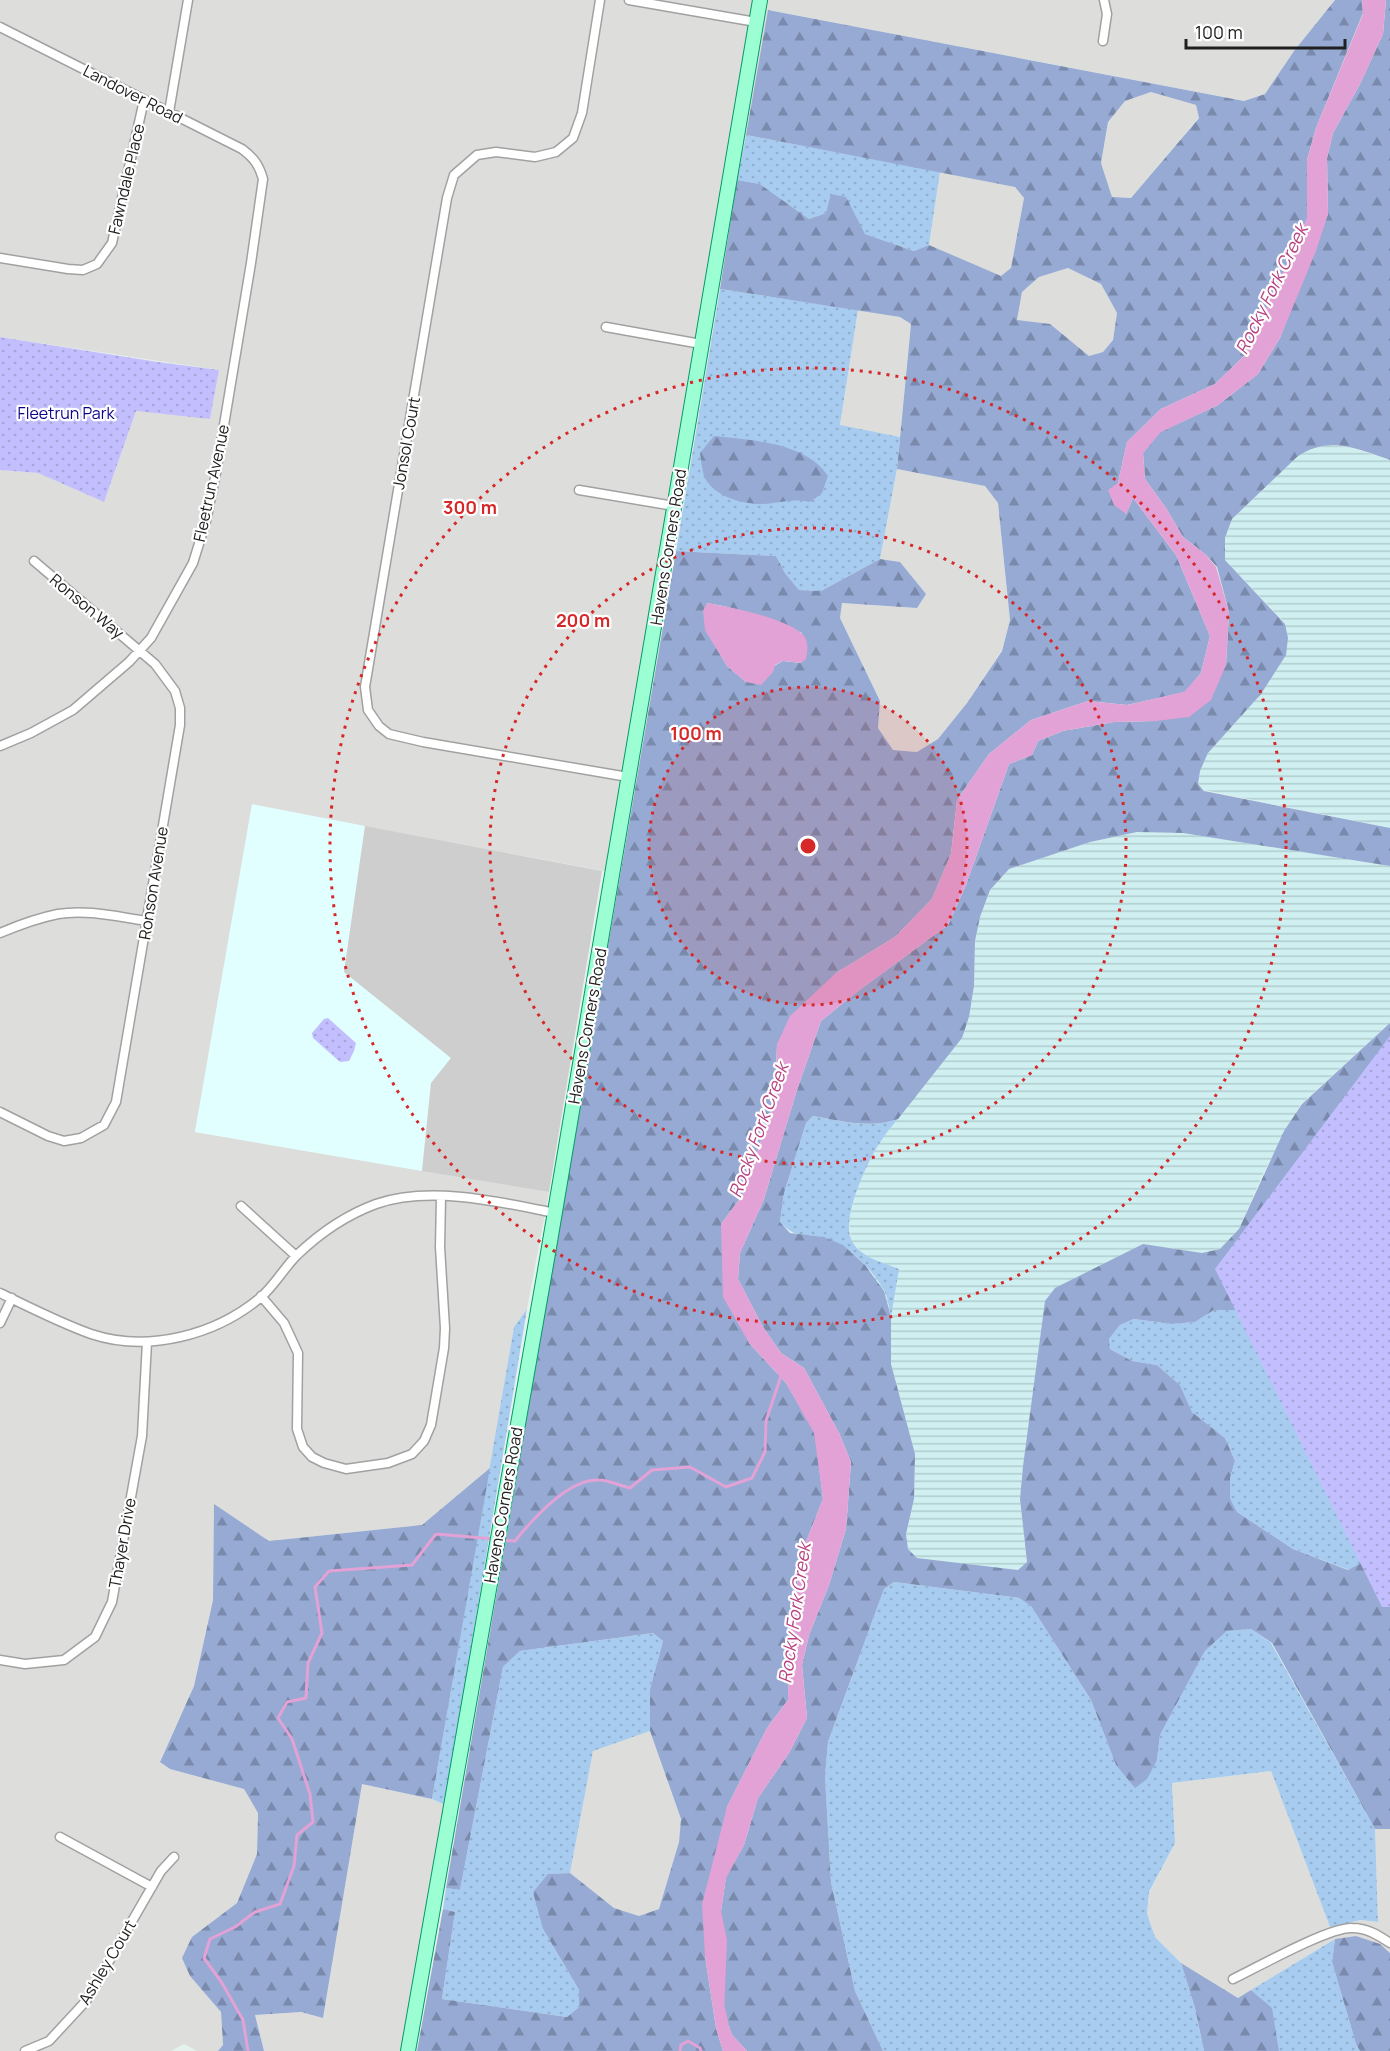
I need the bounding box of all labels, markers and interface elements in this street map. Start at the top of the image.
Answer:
scale bar [1186,12,1345,50]
text: 100 m [1195,20,1243,44]
street label: Landover Road [79,59,187,129]
street label: Fawndale Place [103,121,149,237]
water label: Rocky Fork Creek [1229,217,1314,358]
street label: Jonsol Court [387,395,425,491]
park label: Fleetrun Park [18,402,115,424]
street label: Fleetrun Avenue [188,422,234,544]
street label: Havens Corners Road [645,467,691,627]
text: 300 m [443,495,497,519]
street label: Ronson Way [45,568,129,644]
text: 200 m [556,608,610,632]
text: 100 m [670,721,722,745]
street label: Ronson Avenue [133,825,173,941]
centre of rings [798,836,818,856]
street label: Havens Corners Road [562,946,612,1106]
water label: Rocky Fork Creek [723,1056,795,1201]
street label: Havens Corners Road [478,1425,528,1585]
street label: Thayer Drive [103,1496,141,1590]
water label: Rocky Fork Creek [772,1538,816,1685]
street label: Ashley Court [73,1916,141,2008]

